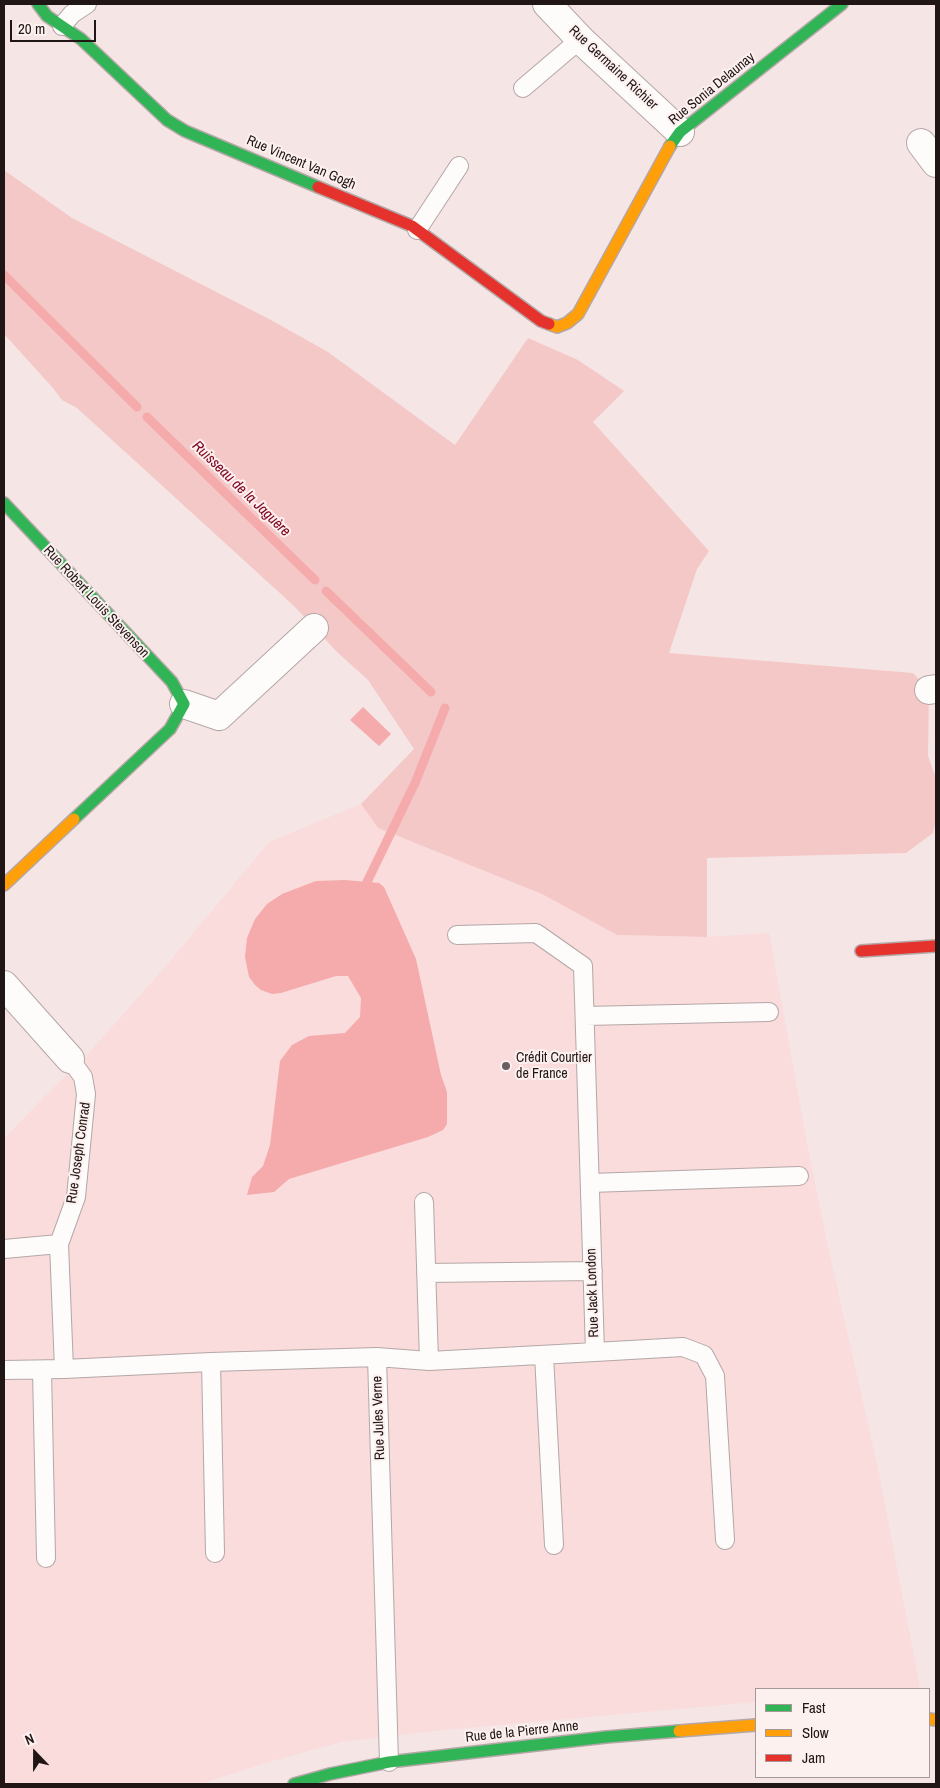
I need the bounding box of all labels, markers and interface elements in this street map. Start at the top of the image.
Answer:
scale bar [12,10,99,42]
text: 20 m [18,18,45,39]
street label: Rue Germaine Richier [565,22,661,114]
street label: Rue Sonia Delaunay [666,49,758,129]
street label: Rue Vincent Van Gogh [244,132,358,194]
water label: Ruisseau de la Jaguère [188,437,294,541]
street label: Rue Robert Louis Stevenson [40,542,152,662]
place label: Crédit Courtier de France [516,1050,592,1082]
marker: Crédit Courtier de France [500,1060,512,1072]
street label: Rue Joseph Conrad [64,1101,94,1205]
street label: Rue Jack London [583,1248,603,1338]
street label: Rue Jules Verne [369,1376,389,1460]
legend [755,1688,930,1778]
text: Fast [802,1697,825,1718]
street label: Rue de la Pierre Anne [465,1718,579,1746]
text: Slow [802,1722,829,1743]
north arrow [10,1728,60,1778]
text: N [22,1729,37,1749]
text: Jam [802,1747,825,1768]

